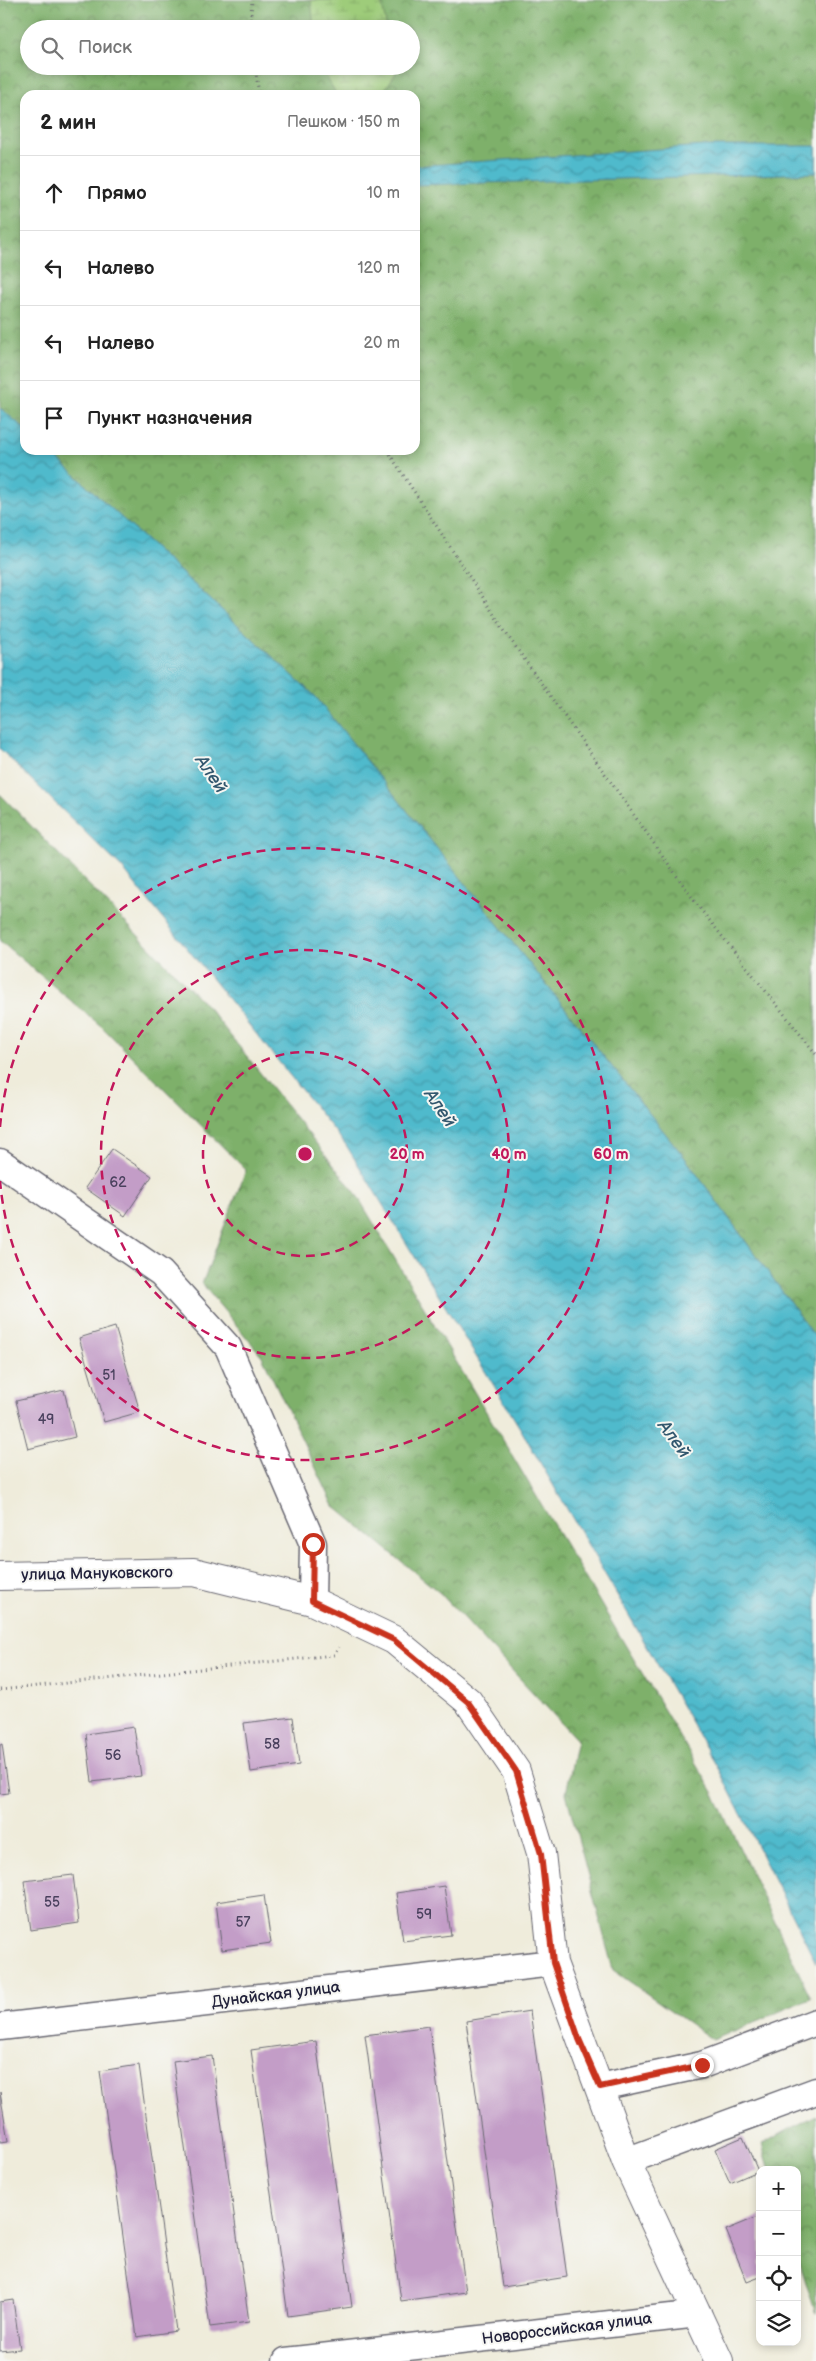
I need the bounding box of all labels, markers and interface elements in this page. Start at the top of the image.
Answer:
search box [20,20,420,75]
icon: search [38,34,66,62]
text: Поиск [78,36,132,59]
text: 2 мин [40,110,96,135]
text: Пешком · 150 m [287,113,400,132]
icon: ahead [40,179,68,207]
text: Прямо [87,182,147,205]
text: 10 m [367,184,400,203]
icon: left [40,254,68,282]
text: Налево [87,257,154,280]
text: 120 m [357,259,400,278]
icon: left [40,329,68,357]
text: Налево [87,332,154,355]
text: 20 m [364,334,400,353]
icon: arrive [40,404,68,432]
text: Пункт назначения [87,407,252,430]
water label: Алей [190,750,231,797]
water label: Алей [419,1084,460,1131]
centre of rings [296,1145,314,1163]
text: 20 m [390,1145,425,1164]
text: 40 m [491,1145,527,1164]
text: 60 m [593,1145,629,1164]
house number: 62 [110,1174,127,1191]
house number: 51 [102,1367,116,1384]
house number: 49 [38,1411,54,1428]
water label: Алей [653,1415,695,1462]
route start [302,1533,325,1556]
street label: улица Мануковского [21,1563,173,1585]
house number: 58 [264,1736,280,1753]
house number: 56 [105,1747,122,1764]
house number: 55 [44,1894,60,1911]
house number: 59 [416,1906,432,1923]
house number: 57 [236,1914,251,1931]
street label: Дунайская улица [211,1978,342,2012]
route end [691,2054,714,2077]
map controls [756,2166,801,2346]
button: + [756,2166,801,2211]
button: − [756,2211,801,2256]
button: locate [756,2256,801,2301]
button: layers [756,2301,801,2346]
street label: Новороссийская улица [481,2309,654,2349]

